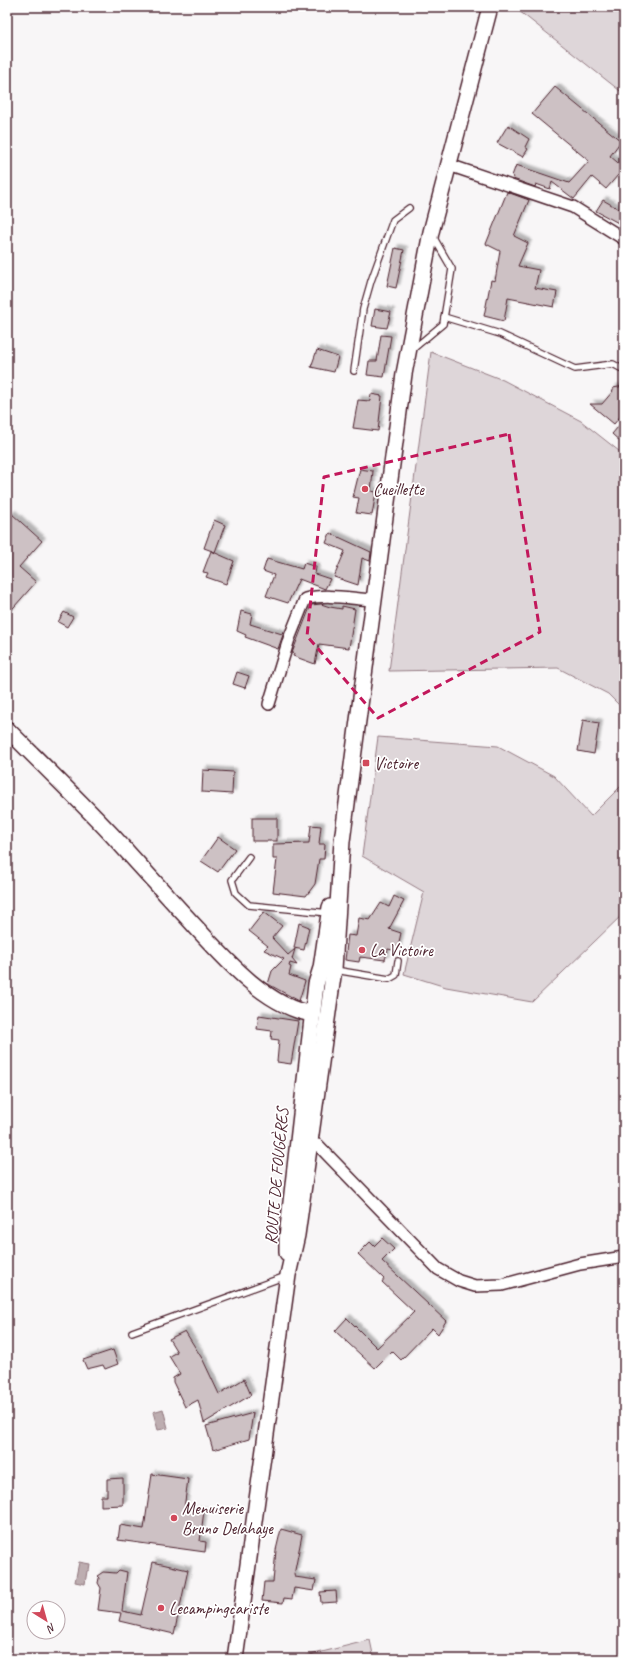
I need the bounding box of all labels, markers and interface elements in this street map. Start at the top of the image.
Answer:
place label: Cueillette [373,479,425,500]
marker: Cueillette [360,484,370,494]
place label: Victoire [374,753,419,774]
marker: Victoire [361,758,371,768]
place label: La Victoire [370,940,434,961]
marker: La Victoire [357,945,367,955]
street label: ROUTE DE FOUGÈRES [259,1104,293,1245]
place label: Menuiserie Bruno Delahaye [182,1498,274,1539]
marker: Menuiserie Bruno Delahaye [169,1513,179,1523]
place label: Lecampingcariste [169,1598,270,1619]
north arrow [26,1600,66,1640]
marker: Lecampingcariste [156,1603,166,1613]
text: N [43,1620,59,1637]

